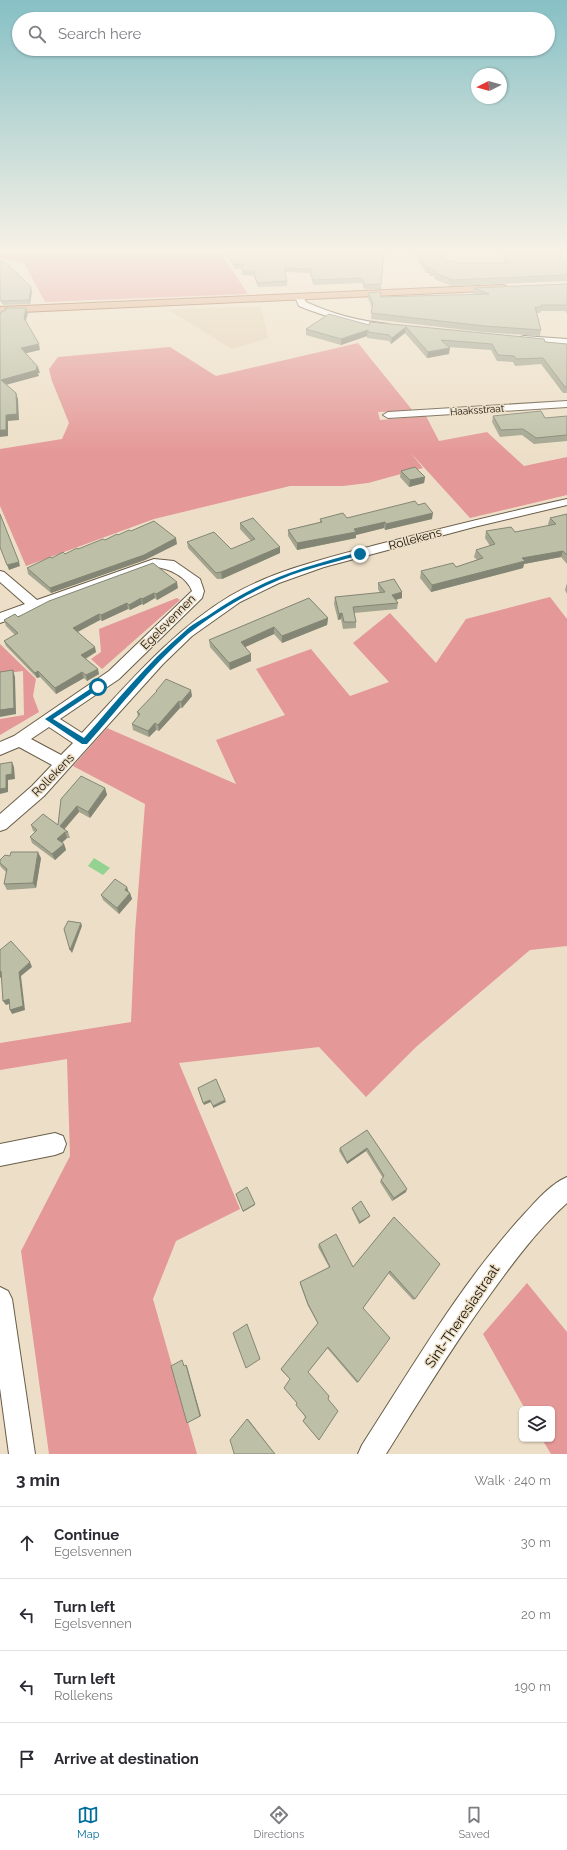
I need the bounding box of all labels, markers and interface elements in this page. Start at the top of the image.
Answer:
search box [12,12,555,56]
icon: search [26,23,48,45]
text: Search here [58,25,141,43]
north arrow [471,68,507,104]
street label: Haaksstraat [450,403,505,417]
street label: Rollekens [387,525,443,553]
route end [351,545,369,563]
street label: Egelsvennen [138,592,198,652]
route start [89,678,107,696]
street label: Rollekens [29,750,77,799]
street label: Sint-Theresiastraat [422,1261,503,1371]
map controls [519,1406,555,1442]
button: layers [519,1406,555,1442]
text: 3 min [16,1470,60,1490]
text: Walk · 240 m [474,1473,551,1488]
text: Continue [54,1526,119,1544]
icon: ahead [16,1532,38,1554]
text: 30 m [521,1535,551,1550]
text: Egelsvennen [54,1544,132,1559]
text: Turn left [54,1598,115,1616]
icon: left [16,1604,38,1626]
text: 20 m [521,1607,551,1622]
text: Egelsvennen [54,1616,132,1631]
text: Turn left [54,1670,115,1688]
icon: left [16,1676,38,1698]
text: 190 m [515,1679,551,1694]
text: Rollekens [54,1688,113,1703]
icon: arrive [16,1748,38,1770]
text: Arrive at destination [54,1750,199,1768]
tab: Map [77,1804,99,1841]
tab: Directions [254,1804,304,1841]
tab: Saved [458,1804,490,1841]

